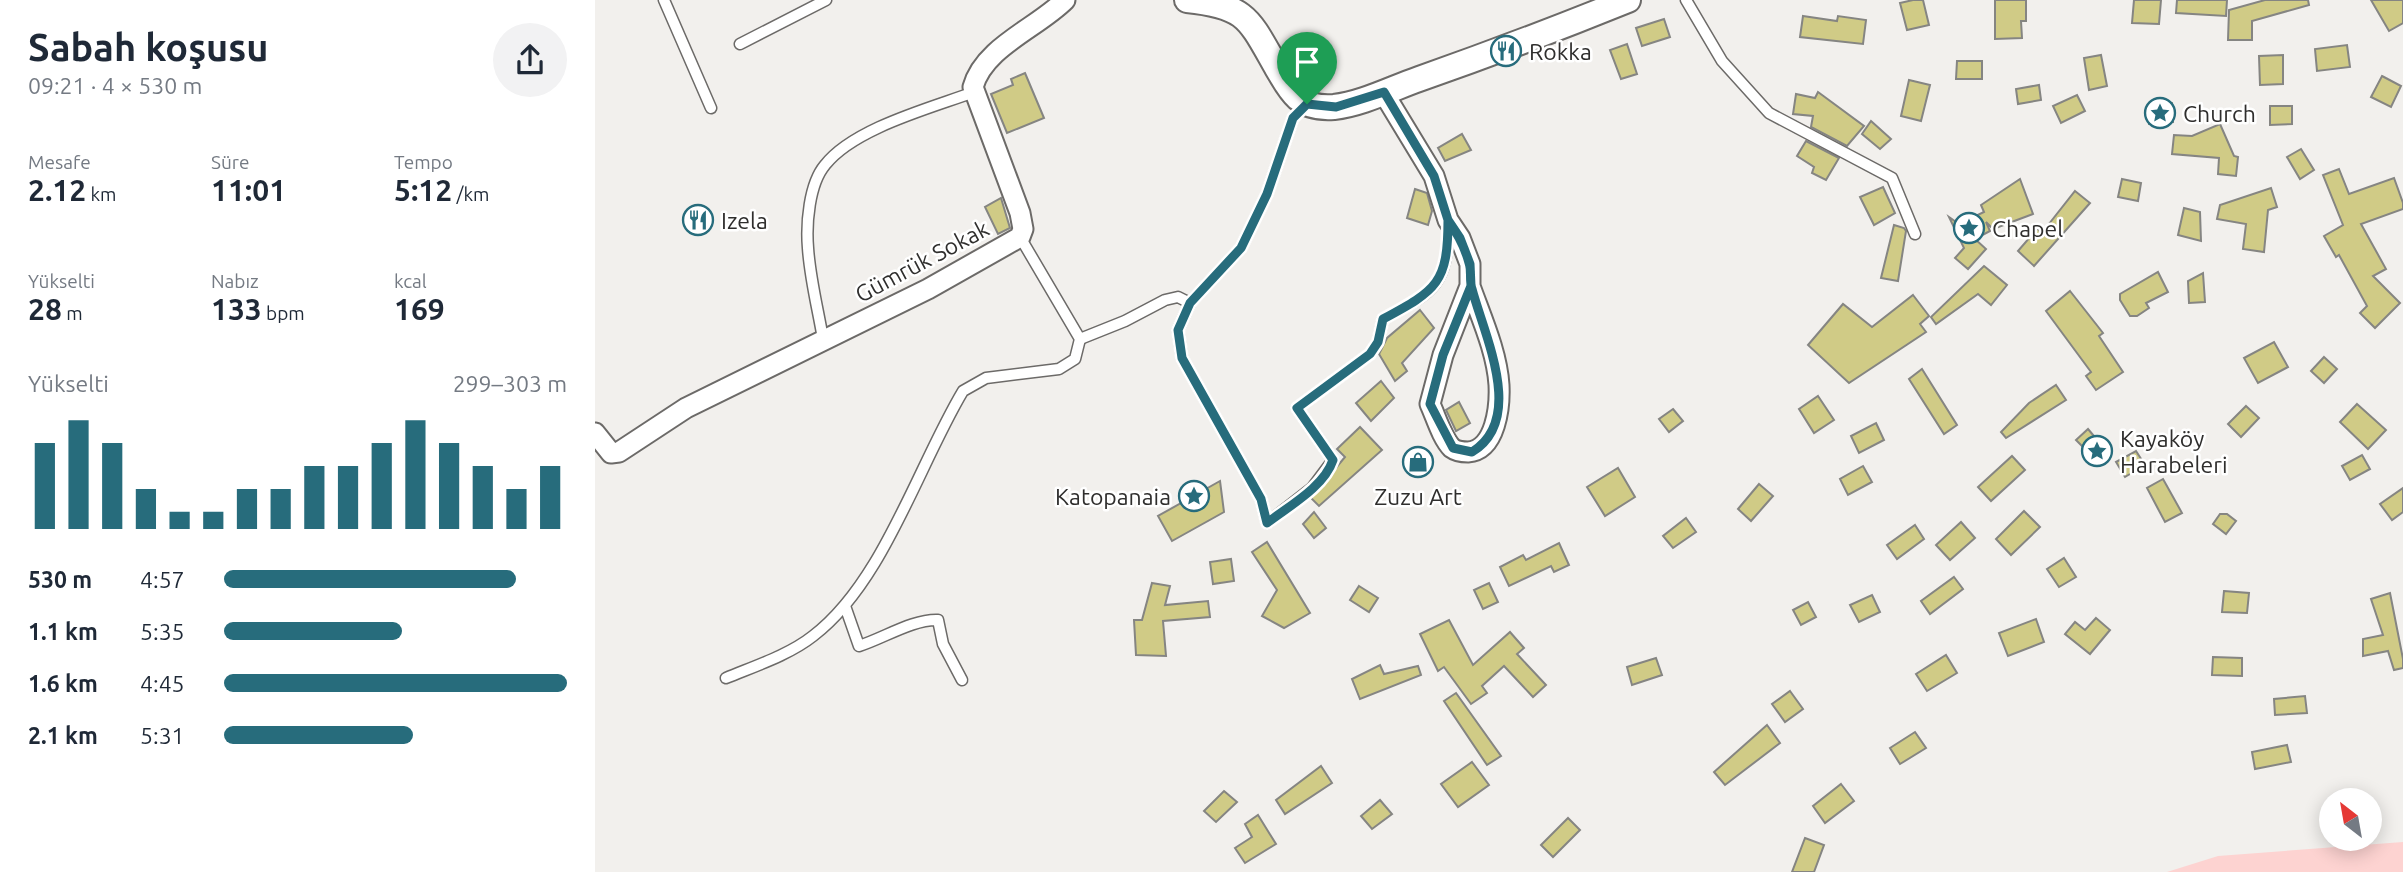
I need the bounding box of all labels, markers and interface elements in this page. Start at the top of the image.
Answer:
button: share [493,23,567,97]
text: Sabah koşusu [28,26,269,68]
pin [1277,32,1337,104]
restaurant icon: Rokka [1489,34,1523,68]
place label: Rokka [1529,39,1592,64]
icon: arrive [1288,43,1326,81]
text: 09:21 · 4 × 530 m [28,73,202,98]
place icon: Church [2143,96,2177,130]
place label: Church [2183,101,2256,126]
text: Mesafe [28,151,91,173]
text: Süre [211,151,249,173]
text: Tempo [394,151,453,173]
text: 2.12 [28,173,86,207]
text: 11:01 [211,173,286,207]
text: 5:12 [394,173,452,207]
text: km [86,183,116,205]
text: /km [452,183,490,205]
restaurant icon: Izela [681,203,715,237]
place label: Izela [721,208,768,233]
place icon: Chapel [1952,211,1986,245]
street label: Gümrük Sokak [851,215,993,307]
place label: Chapel [1992,216,2063,241]
text: Yükselti [28,270,95,292]
text: Nabız [211,270,259,292]
text: kcal [394,270,427,292]
text: 28 [28,292,62,326]
text: 133 [211,292,262,326]
text: 169 [394,292,445,326]
text: m [62,302,83,324]
text: bpm [262,302,305,324]
text: Yükselti [28,371,109,396]
text: 299–303 m [453,371,567,396]
place label: Kayaköy Harabeleri [2120,426,2228,477]
place icon: Kayaköy Harabeleri [2080,434,2114,468]
shop icon: Zuzu Art [1401,445,1435,479]
place icon: Katopanaia [1177,479,1211,513]
place label: Katopanaia [1055,484,1171,509]
place label: Zuzu Art [1374,484,1462,509]
text: 530 m [28,567,92,592]
text: 4:57 [140,567,185,592]
text: 1.1 km [28,619,98,644]
text: 5:35 [140,619,185,644]
text: 1.6 km [28,671,98,696]
text: 4:45 [140,671,185,696]
text: 2.1 km [28,723,98,748]
text: 5:31 [140,723,185,748]
north arrow [2319,788,2382,850]
map controls [2319,788,2382,851]

